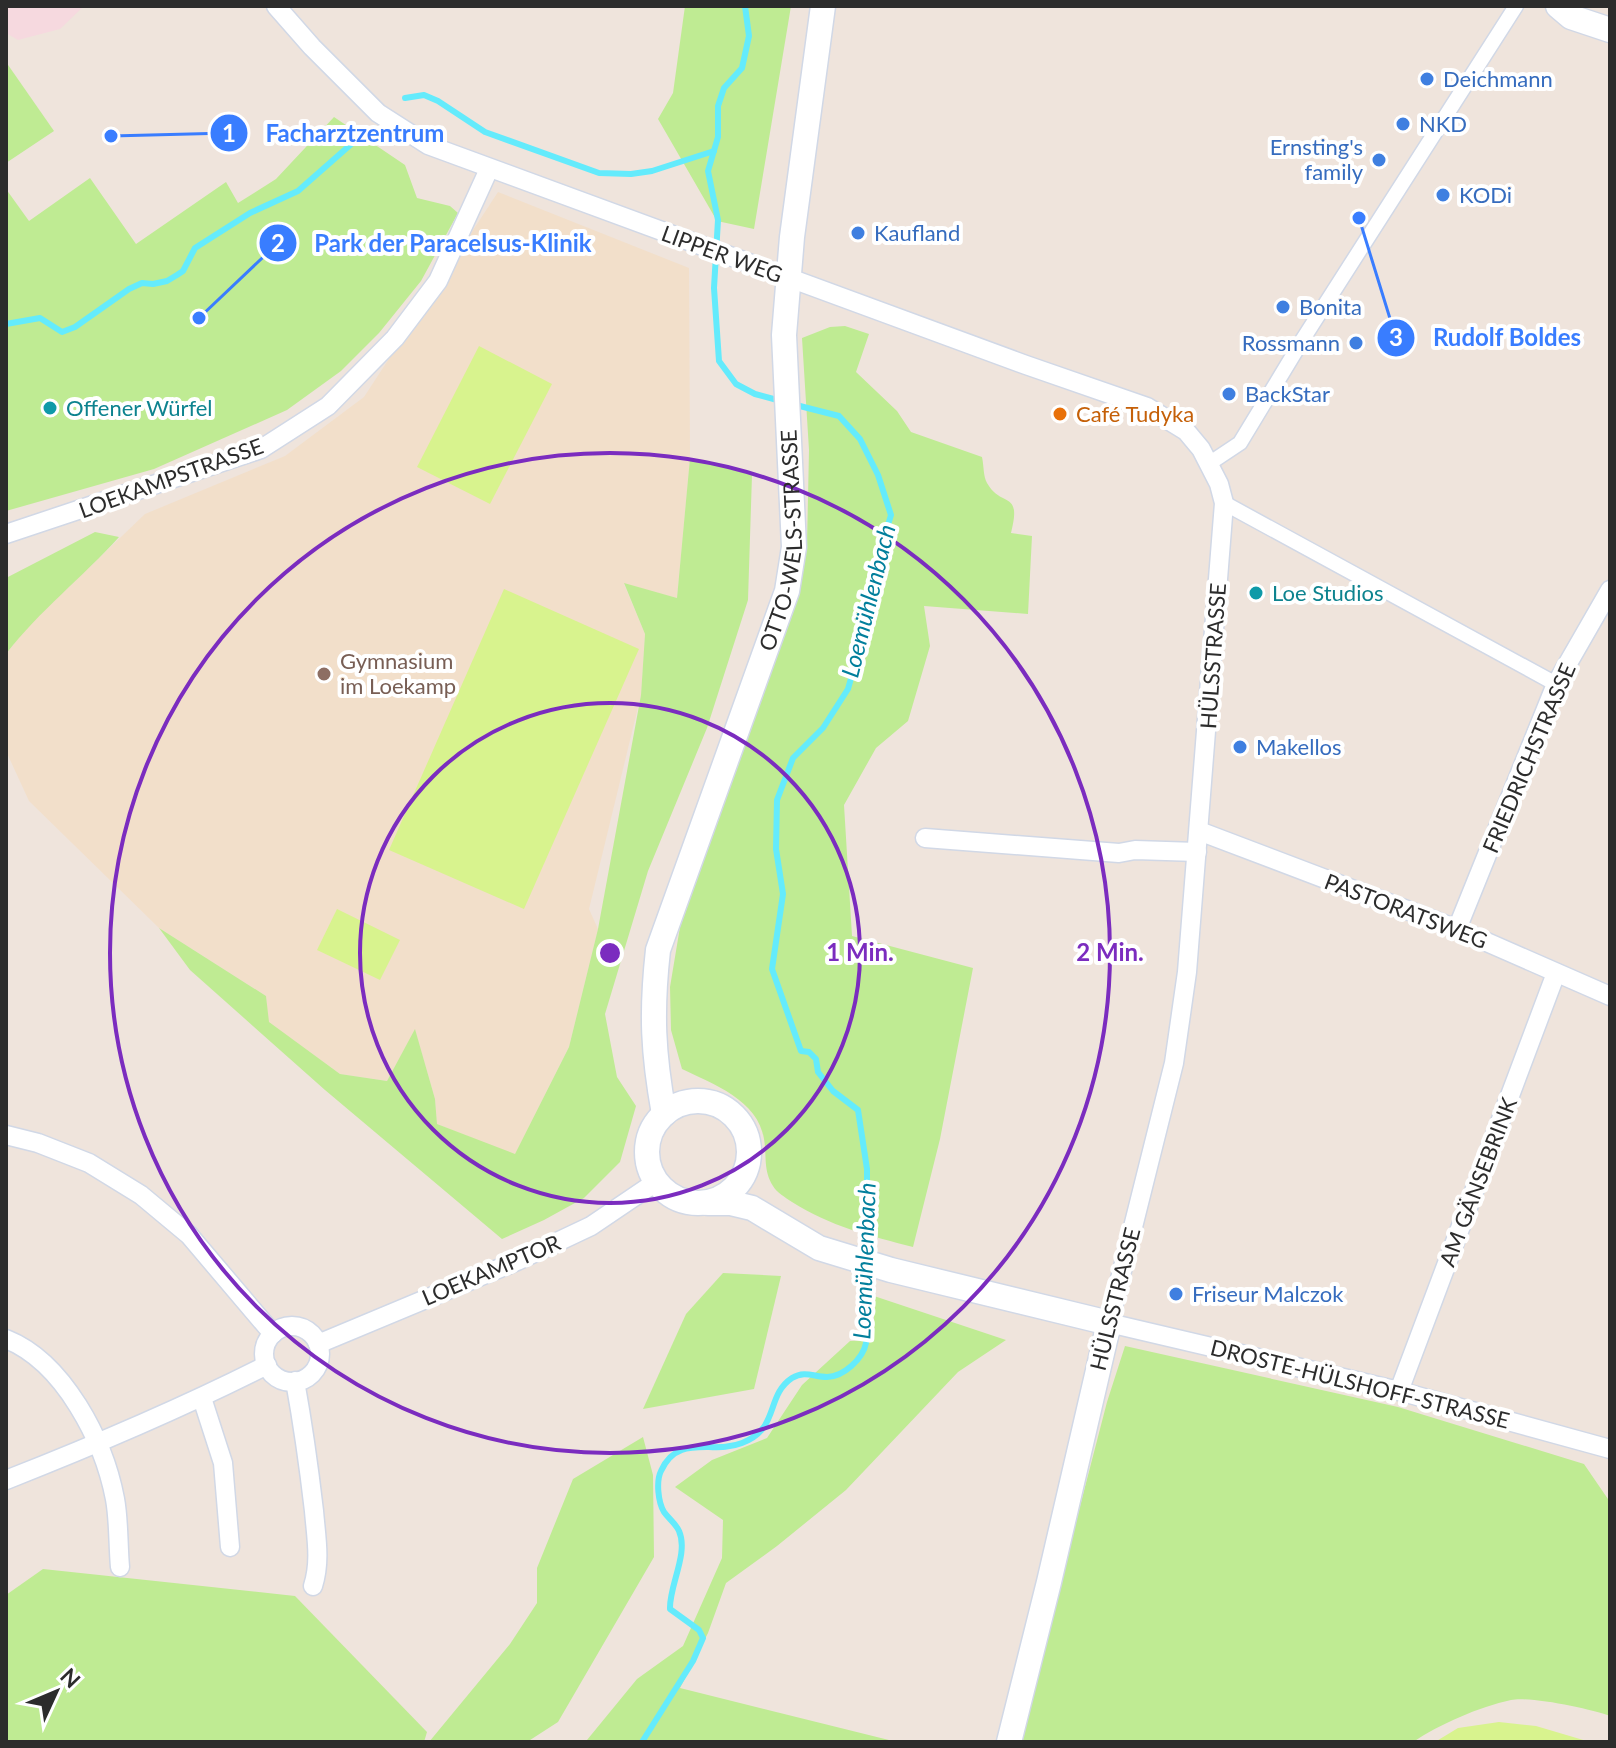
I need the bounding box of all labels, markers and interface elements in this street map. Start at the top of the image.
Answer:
place label: Deichmann [1443,65,1553,92]
marker: Deichmann [1418,70,1436,88]
callout: Facharztzentrum [209,109,460,157]
place label: NKD [1419,110,1467,137]
marker: NKD [1394,115,1412,133]
text: 1 [222,118,236,147]
text: Facharztzentrum [266,118,444,147]
place label: Ernsting's family [1270,133,1364,185]
marker: Ernsting's family [1370,151,1388,169]
place label: KODi [1459,181,1512,208]
marker: KODi [1434,186,1452,204]
callout: Park der Paracelsus-Klinik [258,219,608,267]
street label: LIPPER WEG [658,219,786,288]
place label: Kaufland [874,219,960,246]
marker: Kaufland [849,224,867,242]
text: 2 [271,228,285,257]
text: Park der Paracelsus-Klinik [314,228,592,257]
place label: Bonita [1299,293,1362,320]
marker: Bonita [1274,298,1292,316]
callout: Rudolf Boldes [1376,314,1597,362]
text: 3 [1389,322,1403,351]
text: Rudolf Boldes [1433,322,1581,351]
place label: Rossmann [1242,329,1340,356]
marker: Rossmann [1347,334,1365,352]
place label: BackStar [1245,380,1330,407]
marker: BackStar [1220,385,1238,403]
place label: Offener Würfel [66,394,213,421]
marker: Offener Würfel [41,399,59,417]
place label: Café Tudyka [1076,400,1194,427]
marker: Café Tudyka [1051,405,1069,423]
street label: OTTO-WELS-STRASSE [753,429,807,654]
street label: LOEKAMPSTRASSE [75,432,267,523]
water label: Loemühlenbach [834,521,901,680]
place label: Loe Studios [1272,579,1383,606]
street label: HÜLSSTRASSE [1194,582,1231,730]
marker: Loe Studios [1247,584,1265,602]
place label: Gymnasium im Loekamp [340,647,456,699]
street label: FRIEDRICHSTRASSE [1476,659,1581,857]
marker: Gymnasium im Loekamp [315,665,333,683]
place label: Makellos [1256,733,1342,760]
marker: Makellos [1231,738,1249,756]
street label: PASTORATSWEG [1321,867,1491,954]
text: 1 Min. [826,937,894,966]
text: 2 Min. [1076,937,1144,966]
centre of rings [596,939,624,967]
street label: AM GÄNSEBRINK [1433,1093,1522,1270]
water label: Loemühlenbach [846,1182,881,1340]
street label: HÜLSSTRASSE [1084,1225,1145,1373]
street label: LOEKAMPTOR [418,1228,564,1311]
place label: Friseur Malczok [1192,1280,1344,1307]
marker: Friseur Malczok [1167,1285,1185,1303]
street label: DROSTE-HÜLSHOFF-STRASSE [1208,1333,1512,1434]
north arrow [16,1652,96,1732]
text: N [55,1662,86,1693]

